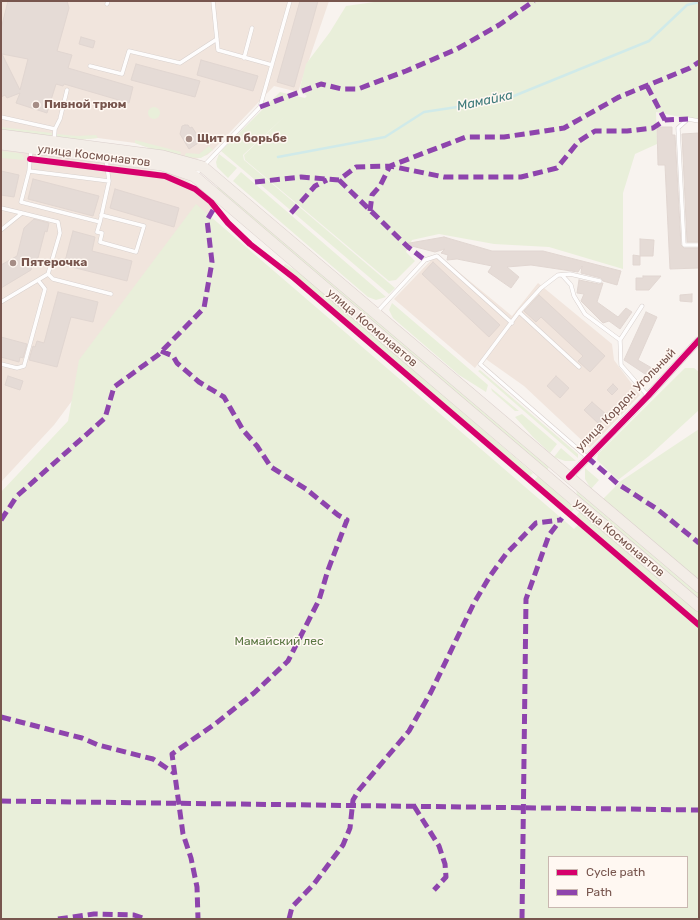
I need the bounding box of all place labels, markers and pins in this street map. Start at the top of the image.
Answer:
place label: Пивной трюм [44,98,126,112]
marker: Пивной трюм [31,100,41,110]
place label: Щит по борьбе [197,132,287,146]
marker: Щит по борьбе [184,134,194,144]
place label: Пятерочка [21,256,87,270]
marker: Пятерочка [8,258,18,268]

